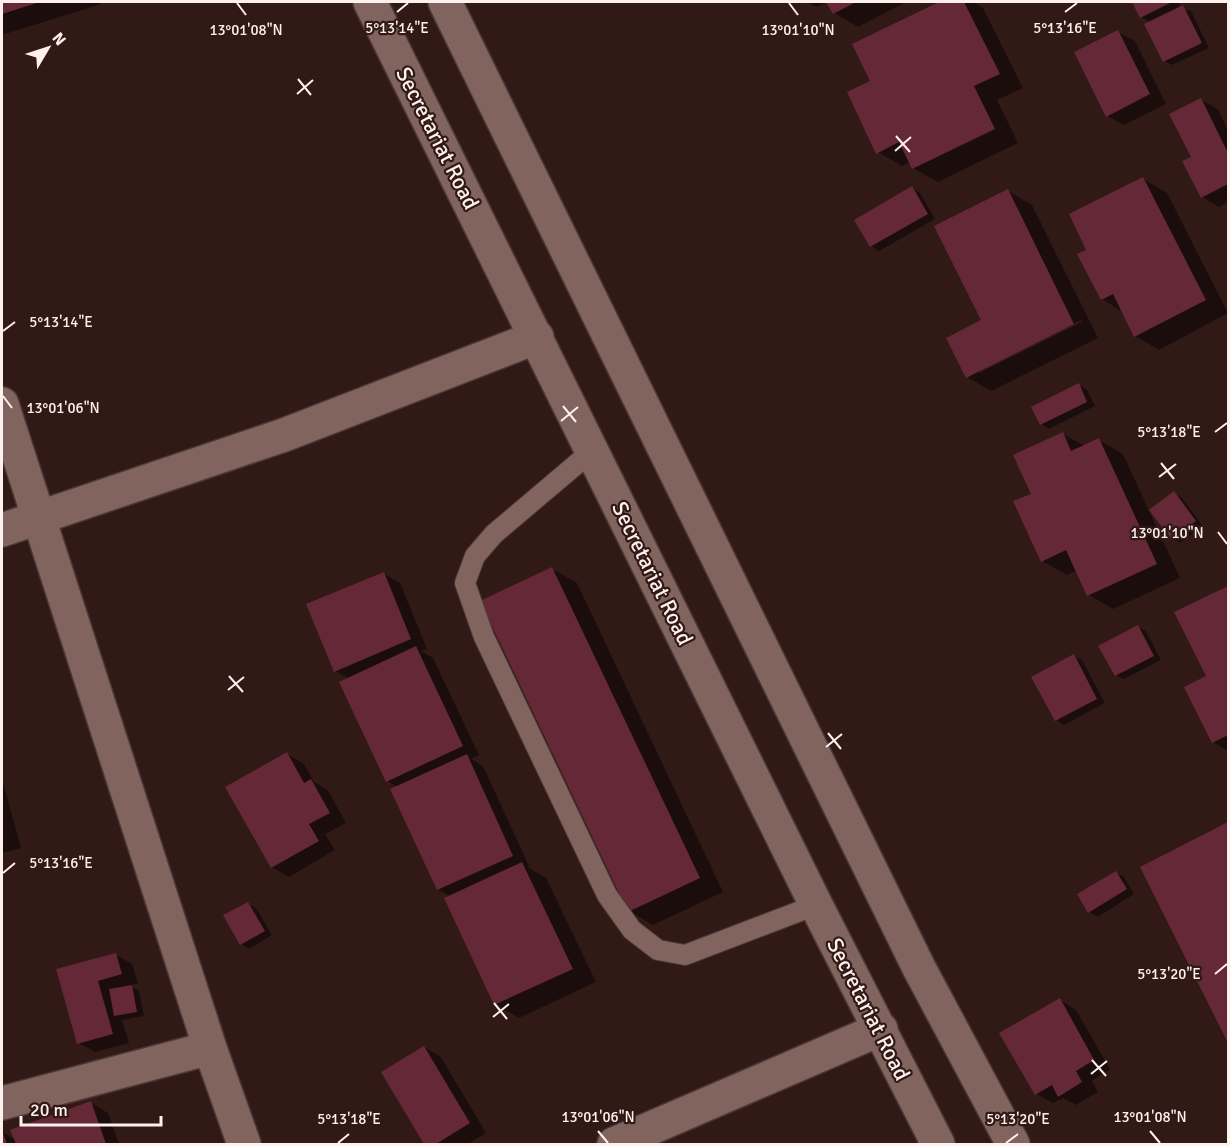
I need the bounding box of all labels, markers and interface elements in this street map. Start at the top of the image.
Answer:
north arrow [18,18,78,78]
text: 5°13'14"E [365,19,429,37]
text: 5°13'16"E [1033,19,1097,37]
text: 13°01'08"N [209,21,283,39]
text: 13°01'10"N [761,21,835,39]
text: N [48,29,70,50]
street label: Secretariat Road [390,63,485,214]
text: 5°13'14"E [29,313,93,331]
text: 13°01'06"N [26,399,100,417]
text: 5°13'18"E [1137,423,1201,441]
street label: Secretariat Road [606,497,699,649]
text: 13°01'10"N [1130,524,1204,542]
text: 5°13'16"E [29,854,93,872]
street label: Secretariat Road [821,934,916,1085]
text: 5°13'20"E [1137,965,1201,983]
scale bar [21,1089,160,1127]
text: 20 m [30,1099,68,1121]
text: 13°01'06"N [561,1108,635,1126]
text: 13°01'08"N [1113,1108,1187,1126]
text: 5°13'18"E [317,1110,381,1128]
text: 5°13'20"E [986,1110,1050,1128]

